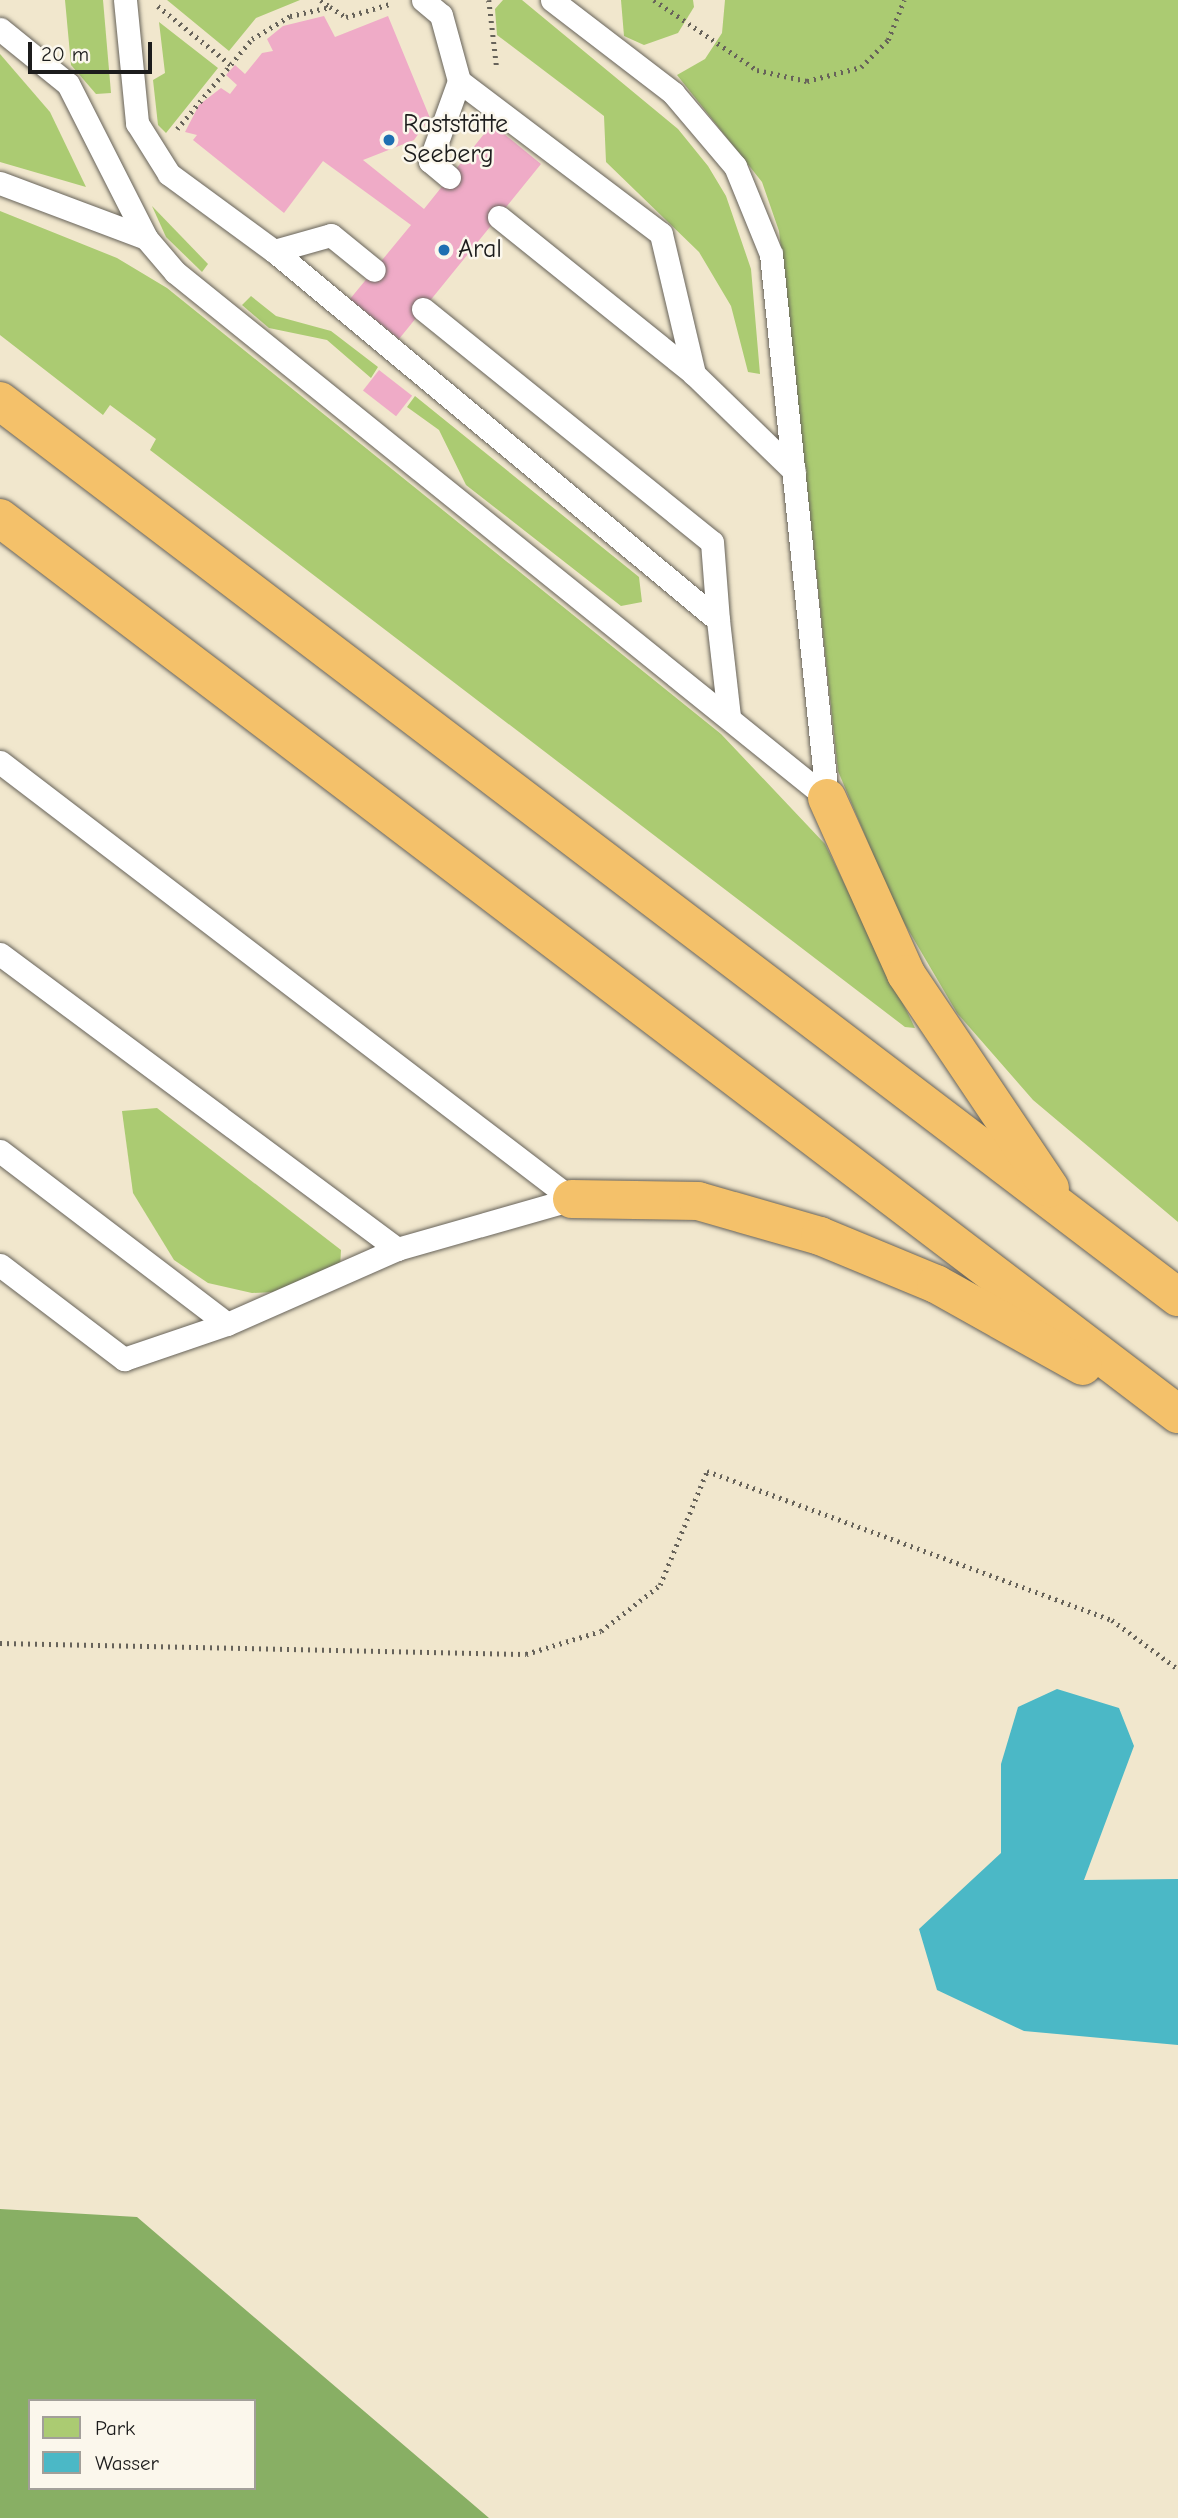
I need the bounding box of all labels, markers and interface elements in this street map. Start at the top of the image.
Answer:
scale bar [32,28,156,72]
text: 20 m [41,42,89,66]
place label: Raststätte Seeberg [403,109,508,170]
marker: Raststätte Seeberg [381,132,397,148]
place label: Aral [458,234,502,266]
marker: Aral [436,242,452,258]
legend [28,2399,256,2490]
text: Park [95,2416,135,2440]
text: Wasser [95,2451,159,2475]

